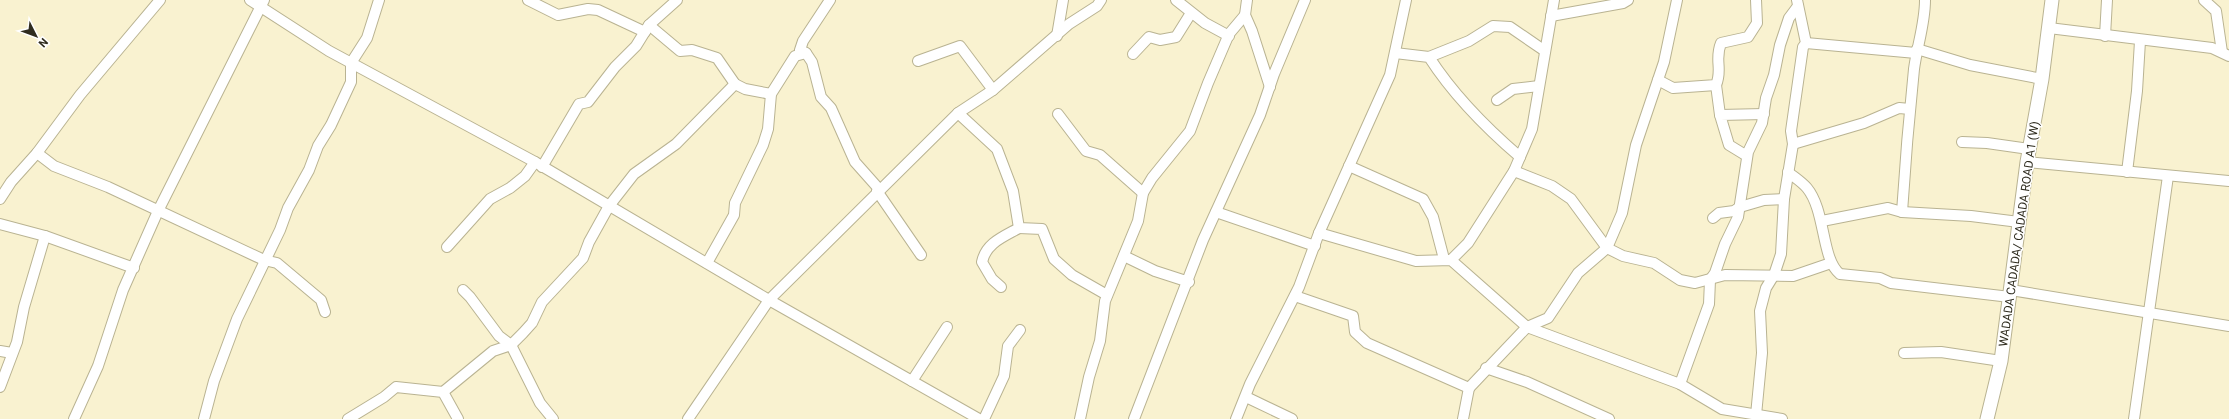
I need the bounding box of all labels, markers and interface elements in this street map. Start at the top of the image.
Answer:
north arrow [16,16,56,56]
text: N [35,35,50,50]
street label: WADADA CADADA/ CADADA ROAD A1 (W) [1996,120,2042,348]

